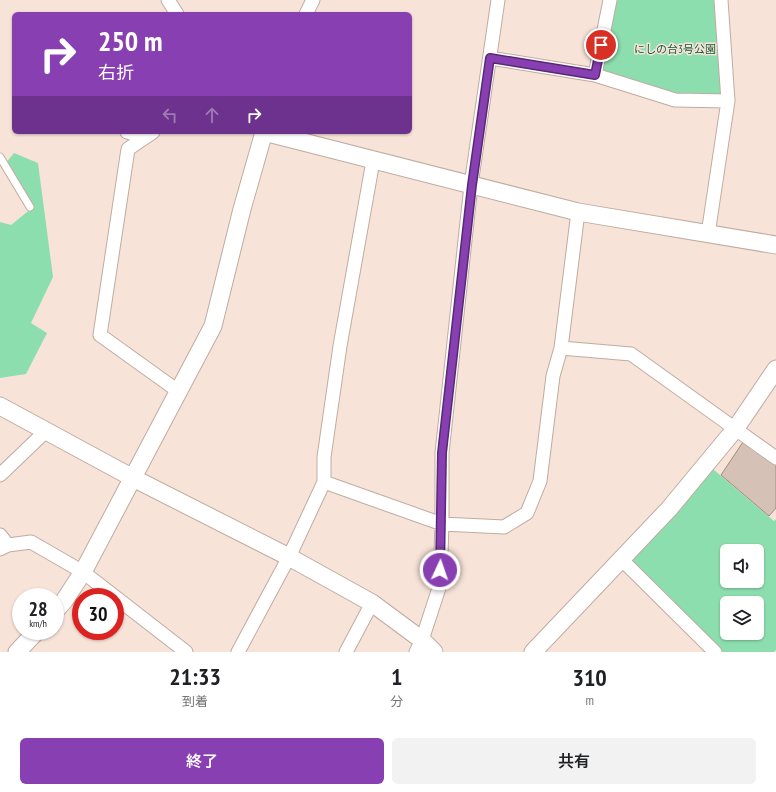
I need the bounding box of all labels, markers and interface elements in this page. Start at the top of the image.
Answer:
text: 250 m [98,22,162,59]
icon: right [32,28,84,80]
pin [584,28,618,62]
icon: arrive [590,34,612,56]
park label: にしの台3号公園 [634,42,716,56]
text: 右折 [98,61,134,84]
icon: left [159,104,181,126]
icon: ahead [201,104,223,126]
icon: right [243,104,265,126]
map controls [720,544,764,640]
button: sound [720,544,764,588]
position arrow [419,549,461,591]
speed limit sign: 30 [72,588,124,640]
text: 28 [28,596,48,622]
button: layers [720,596,764,640]
text: km/h [29,617,47,630]
text: 21:33 [169,661,221,692]
text: 1 [391,661,402,692]
text: 310 [572,662,607,693]
text: m [585,692,594,709]
text: 到着 [182,693,208,710]
text: 分 [390,693,403,710]
button: 終了 [20,738,384,784]
button: 共有 [392,738,756,784]

